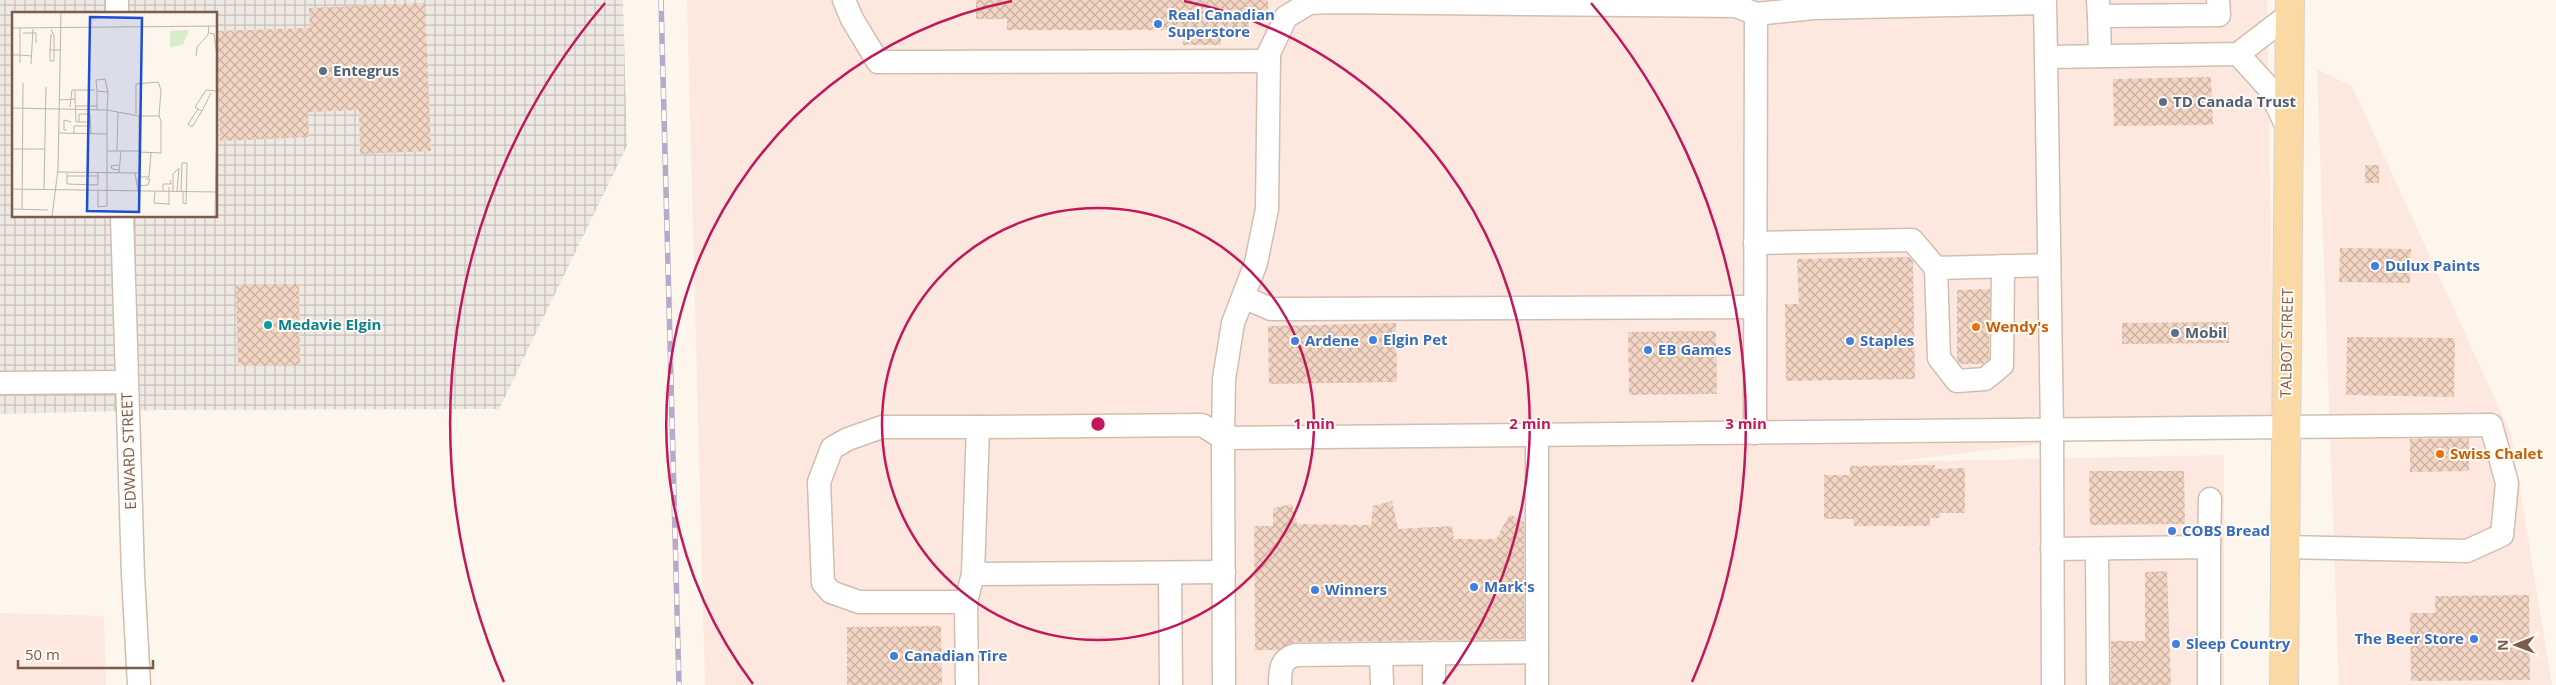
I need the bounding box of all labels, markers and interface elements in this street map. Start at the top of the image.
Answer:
place label: Real Canadian Superstore [1168,4,1275,41]
inset map [12,12,218,218]
marker: Real Canadian Superstore [1152,18,1164,30]
place label: Entegrus [333,60,399,80]
marker: Entegrus [317,65,329,77]
place label: TD Canada Trust [2173,91,2296,111]
marker: TD Canada Trust [2157,96,2169,108]
place label: Dulux Paints [2385,255,2480,275]
marker: Dulux Paints [2369,260,2381,272]
street label: TALBOT STREET [2275,287,2297,398]
place label: Medavie Elgin [278,314,381,334]
place label: Wendy's [1986,316,2049,336]
marker: Medavie Elgin [262,319,274,331]
marker: Wendy's [1970,321,1982,333]
place label: Mobil [2185,322,2227,342]
marker: Mobil [2169,327,2181,339]
place label: Elgin Pet [1383,329,1448,349]
place label: Ardene [1305,330,1359,350]
place label: Staples [1860,330,1914,350]
marker: Elgin Pet [1367,334,1379,346]
marker: Ardene [1289,335,1301,347]
marker: Staples [1844,335,1856,347]
place label: EB Games [1658,339,1731,359]
marker: EB Games [1642,344,1654,356]
street label: EDWARD STREET [116,391,140,510]
text: 1 min [1293,413,1335,433]
text: 2 min [1509,413,1551,433]
text: 3 min [1725,413,1767,433]
centre of rings [1089,415,1107,433]
place label: Swiss Chalet [2450,443,2543,463]
marker: Swiss Chalet [2434,448,2446,460]
place label: COBS Bread [2182,520,2270,540]
marker: COBS Bread [2166,525,2178,537]
place label: Mark's [1484,576,1535,596]
place label: Winners [1325,579,1387,599]
marker: Mark's [1468,581,1480,593]
marker: Winners [1309,584,1321,596]
north arrow [2491,620,2541,670]
place label: The Beer Store [2354,628,2464,648]
place label: Sleep Country [2186,633,2291,653]
marker: The Beer Store [2468,633,2480,645]
scale bar [18,638,152,670]
marker: Sleep Country [2170,638,2182,650]
text: N [2493,639,2512,651]
text: 50 m [25,644,60,664]
place label: Canadian Tire [904,645,1007,665]
marker: Canadian Tire [888,650,900,662]

